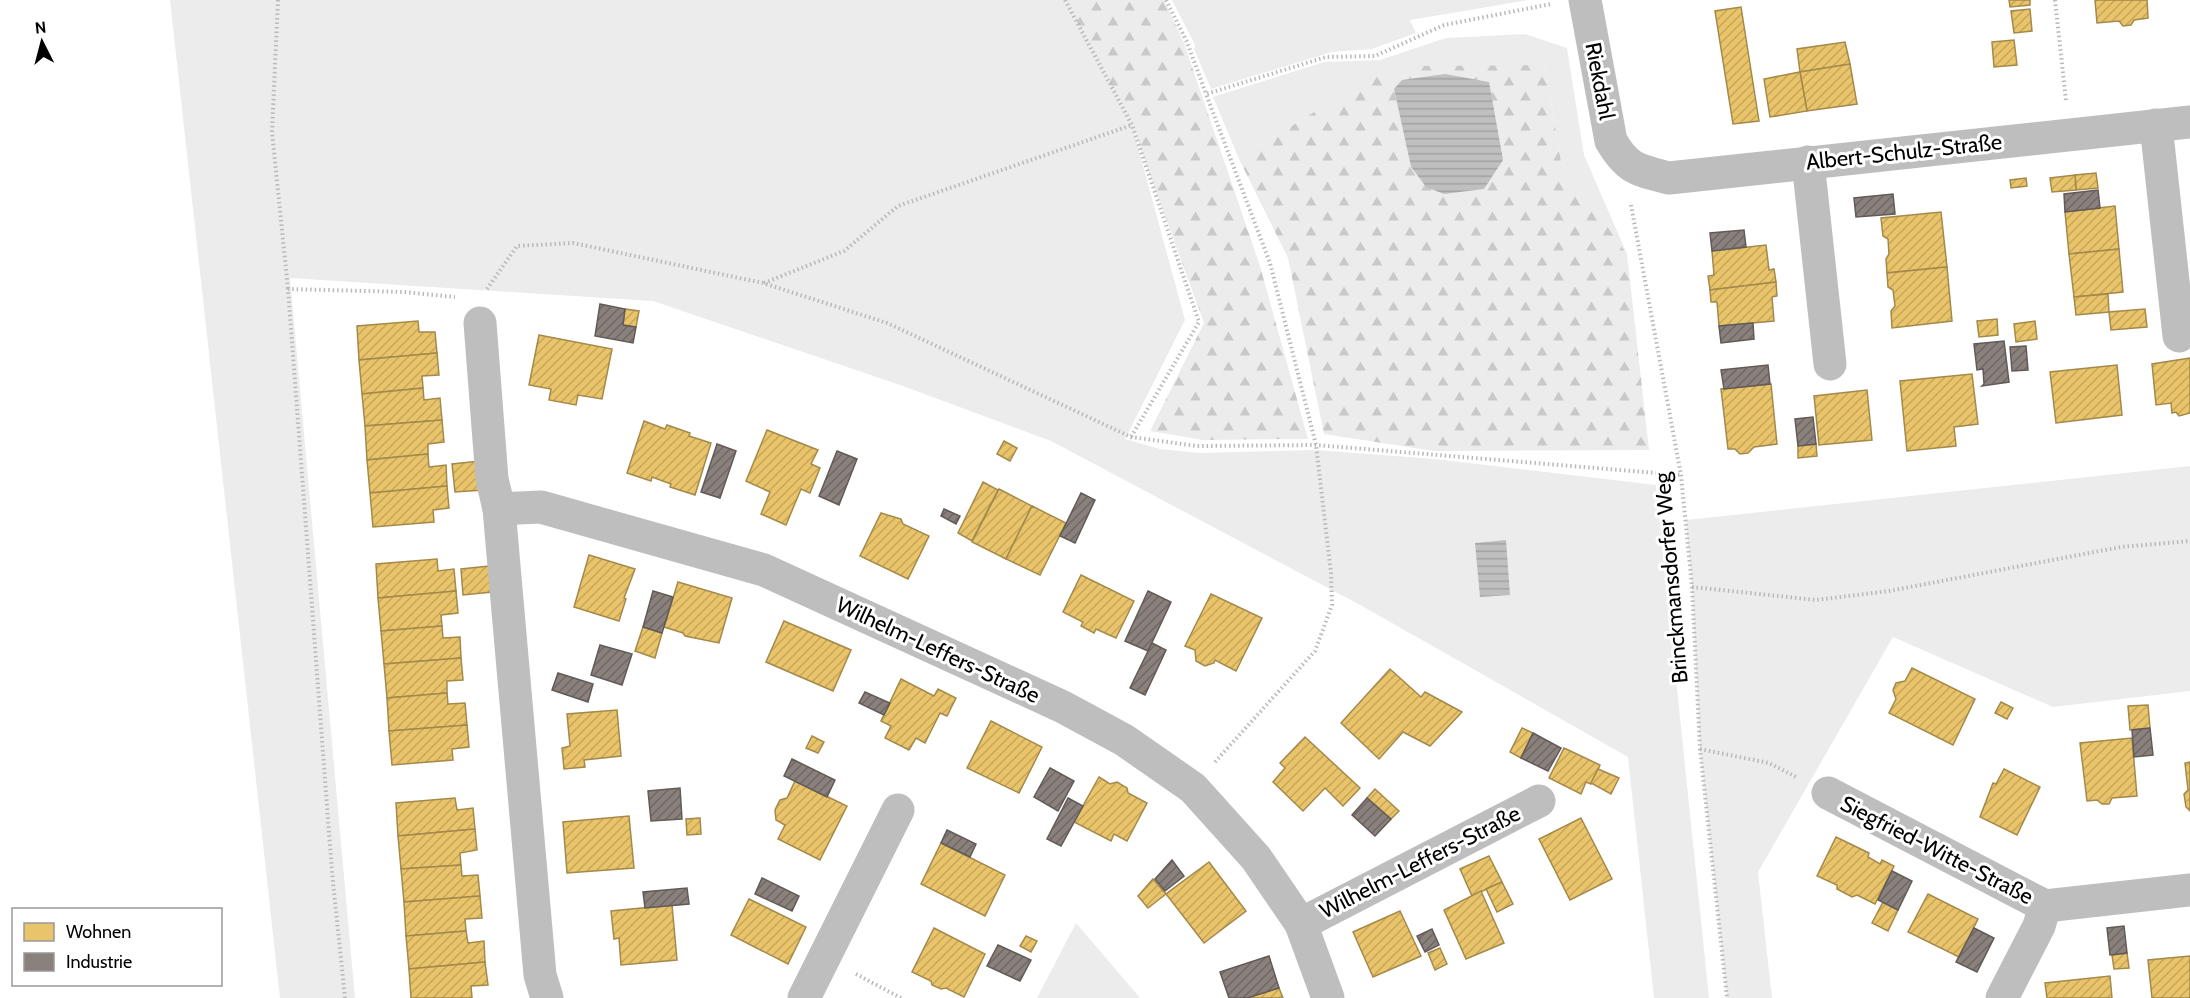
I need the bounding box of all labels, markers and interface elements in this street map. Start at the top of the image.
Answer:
north arrow [12,12,72,72]
text: N [34,18,47,38]
street label: Riekdahl [1579,40,1621,123]
street label: Albert-Schulz-Straße [1805,128,2003,176]
street label: Brinckmansdorfer Weg [1648,470,1694,685]
street label: Wilhelm-Leffers-Straße [832,591,1044,709]
street label: Siegfried-Witte-Straße [1836,790,2038,910]
street label: Wilhelm-Leffers-Straße [1315,800,1525,924]
legend [12,908,222,986]
text: Wohnen [66,921,131,943]
text: Industrie [66,951,132,973]

